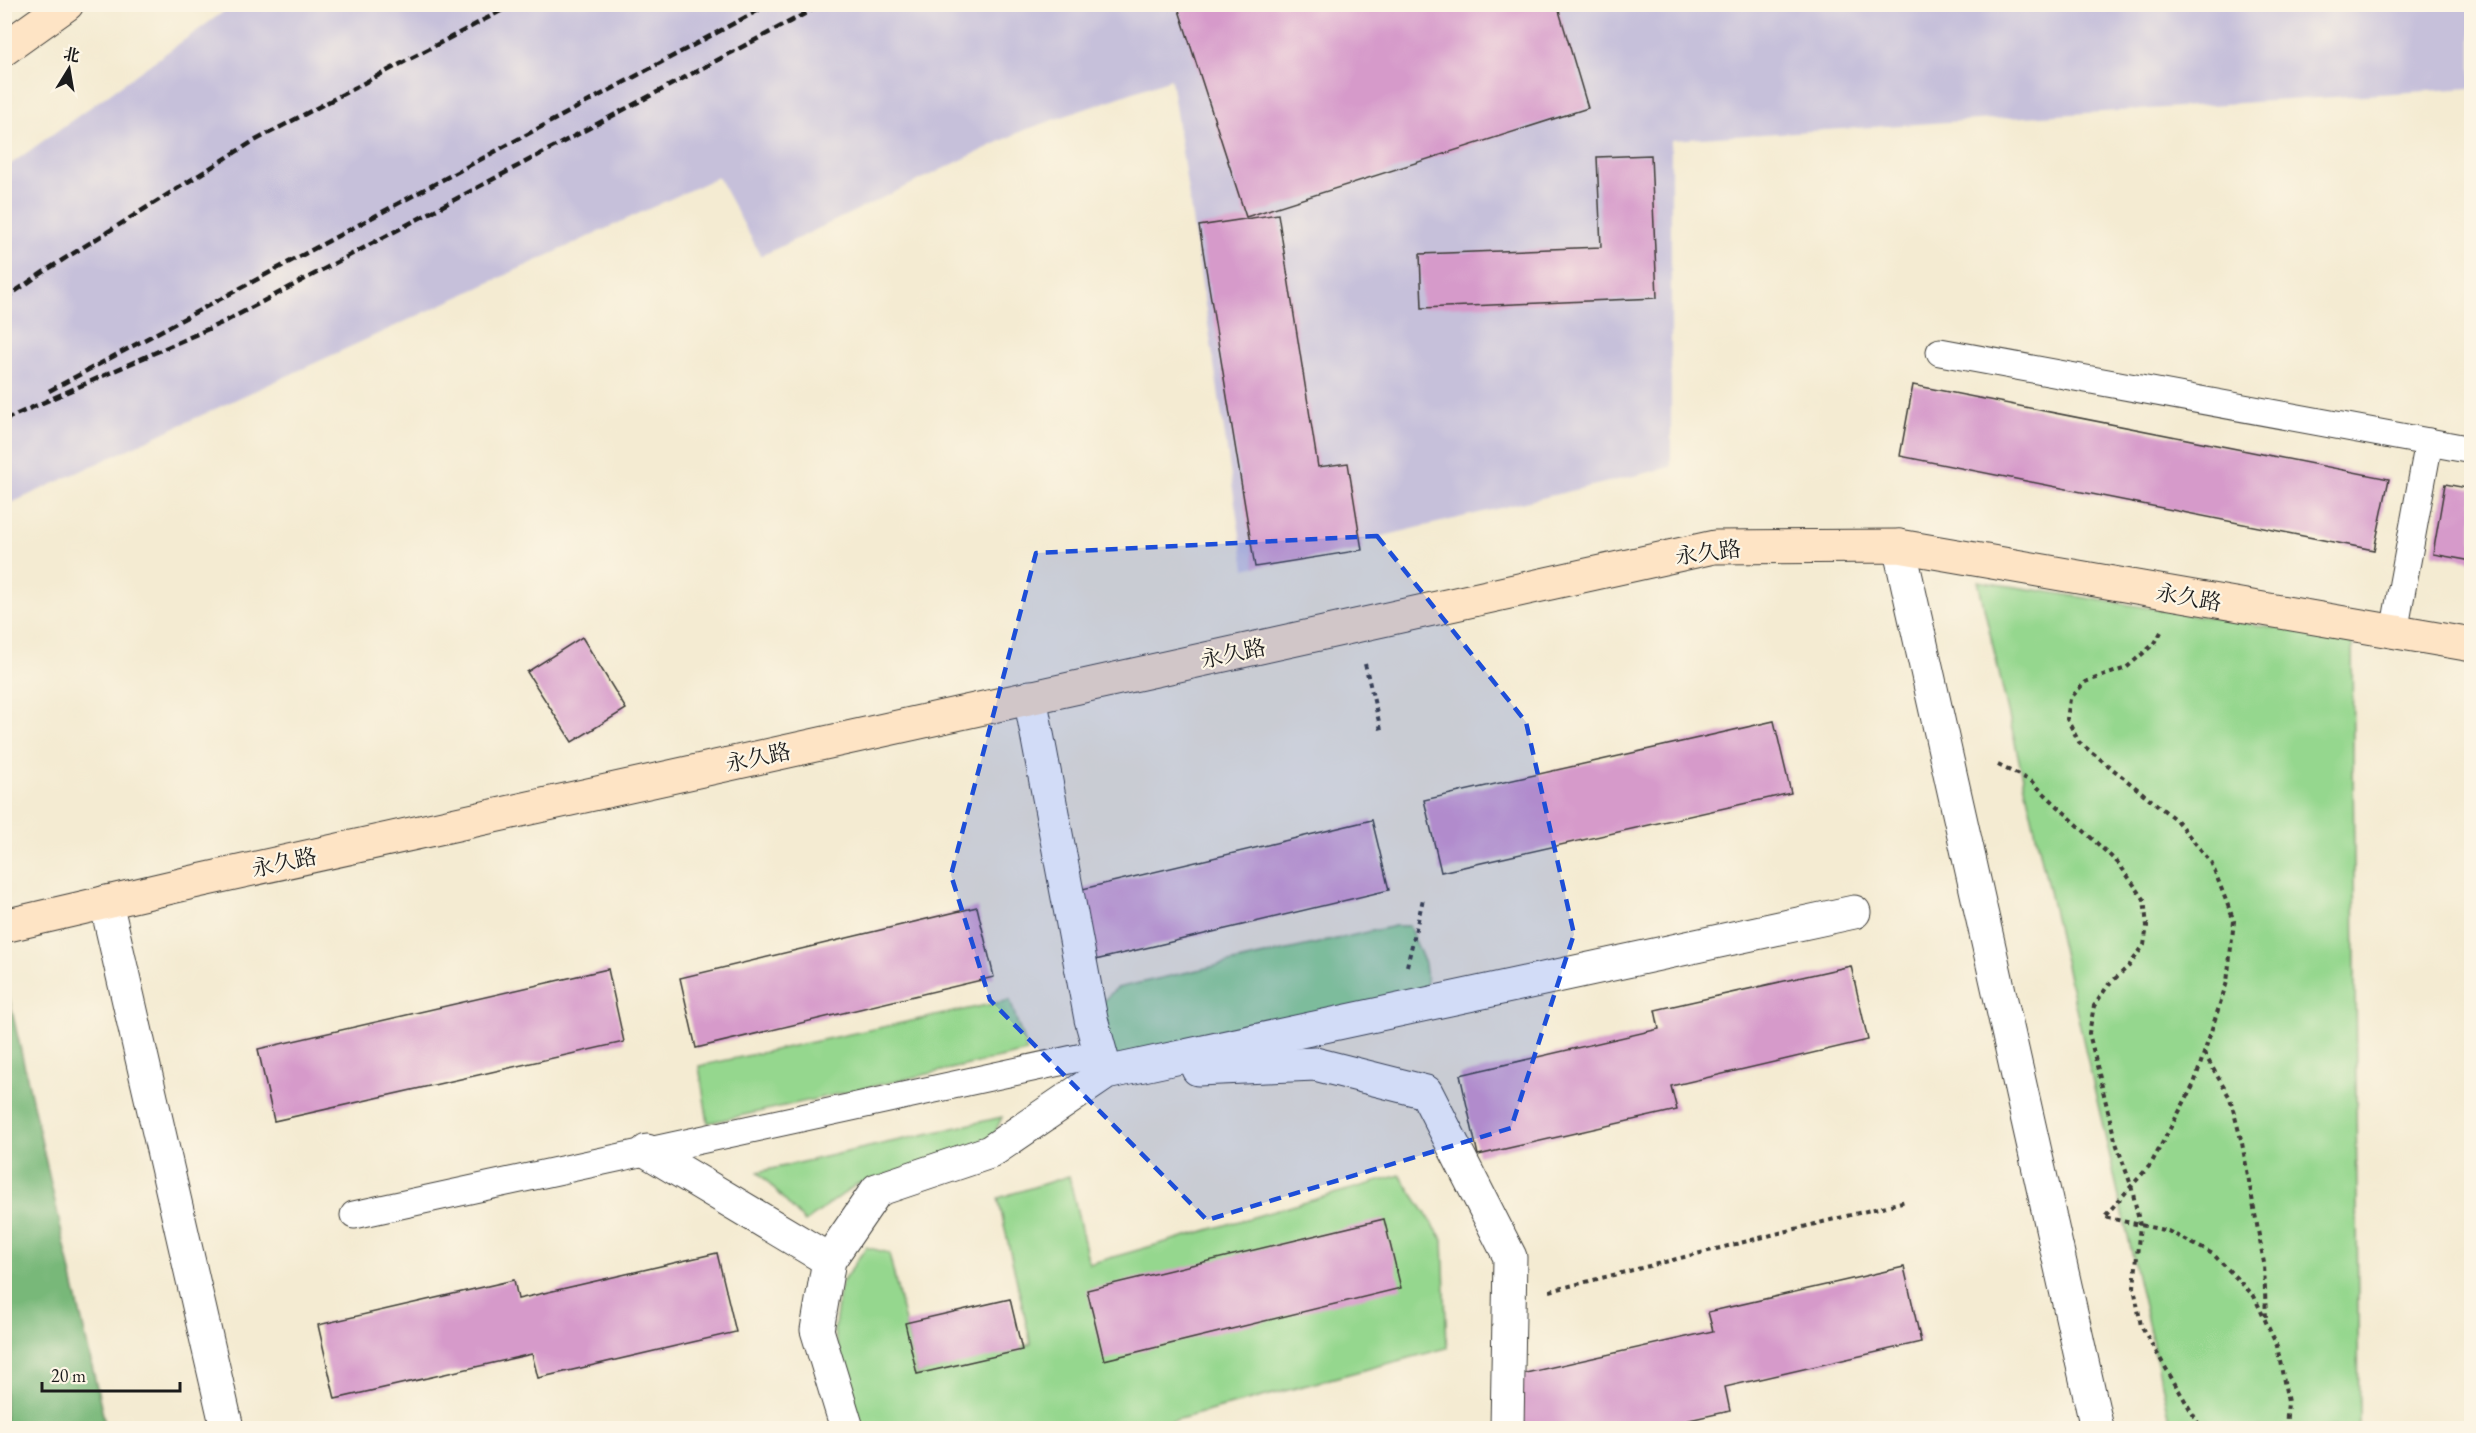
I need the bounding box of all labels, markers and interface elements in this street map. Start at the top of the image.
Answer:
north arrow [39,39,99,99]
text: 北 [62,43,82,67]
street label: 永久路 [1674,534,1743,571]
street label: 永久路 [2154,577,2224,618]
street label: 永久路 [1198,632,1268,675]
street label: 永久路 [723,736,793,779]
street label: 永久路 [249,841,319,884]
scale bar [42,1355,180,1393]
text: 20 m [51,1364,86,1387]

